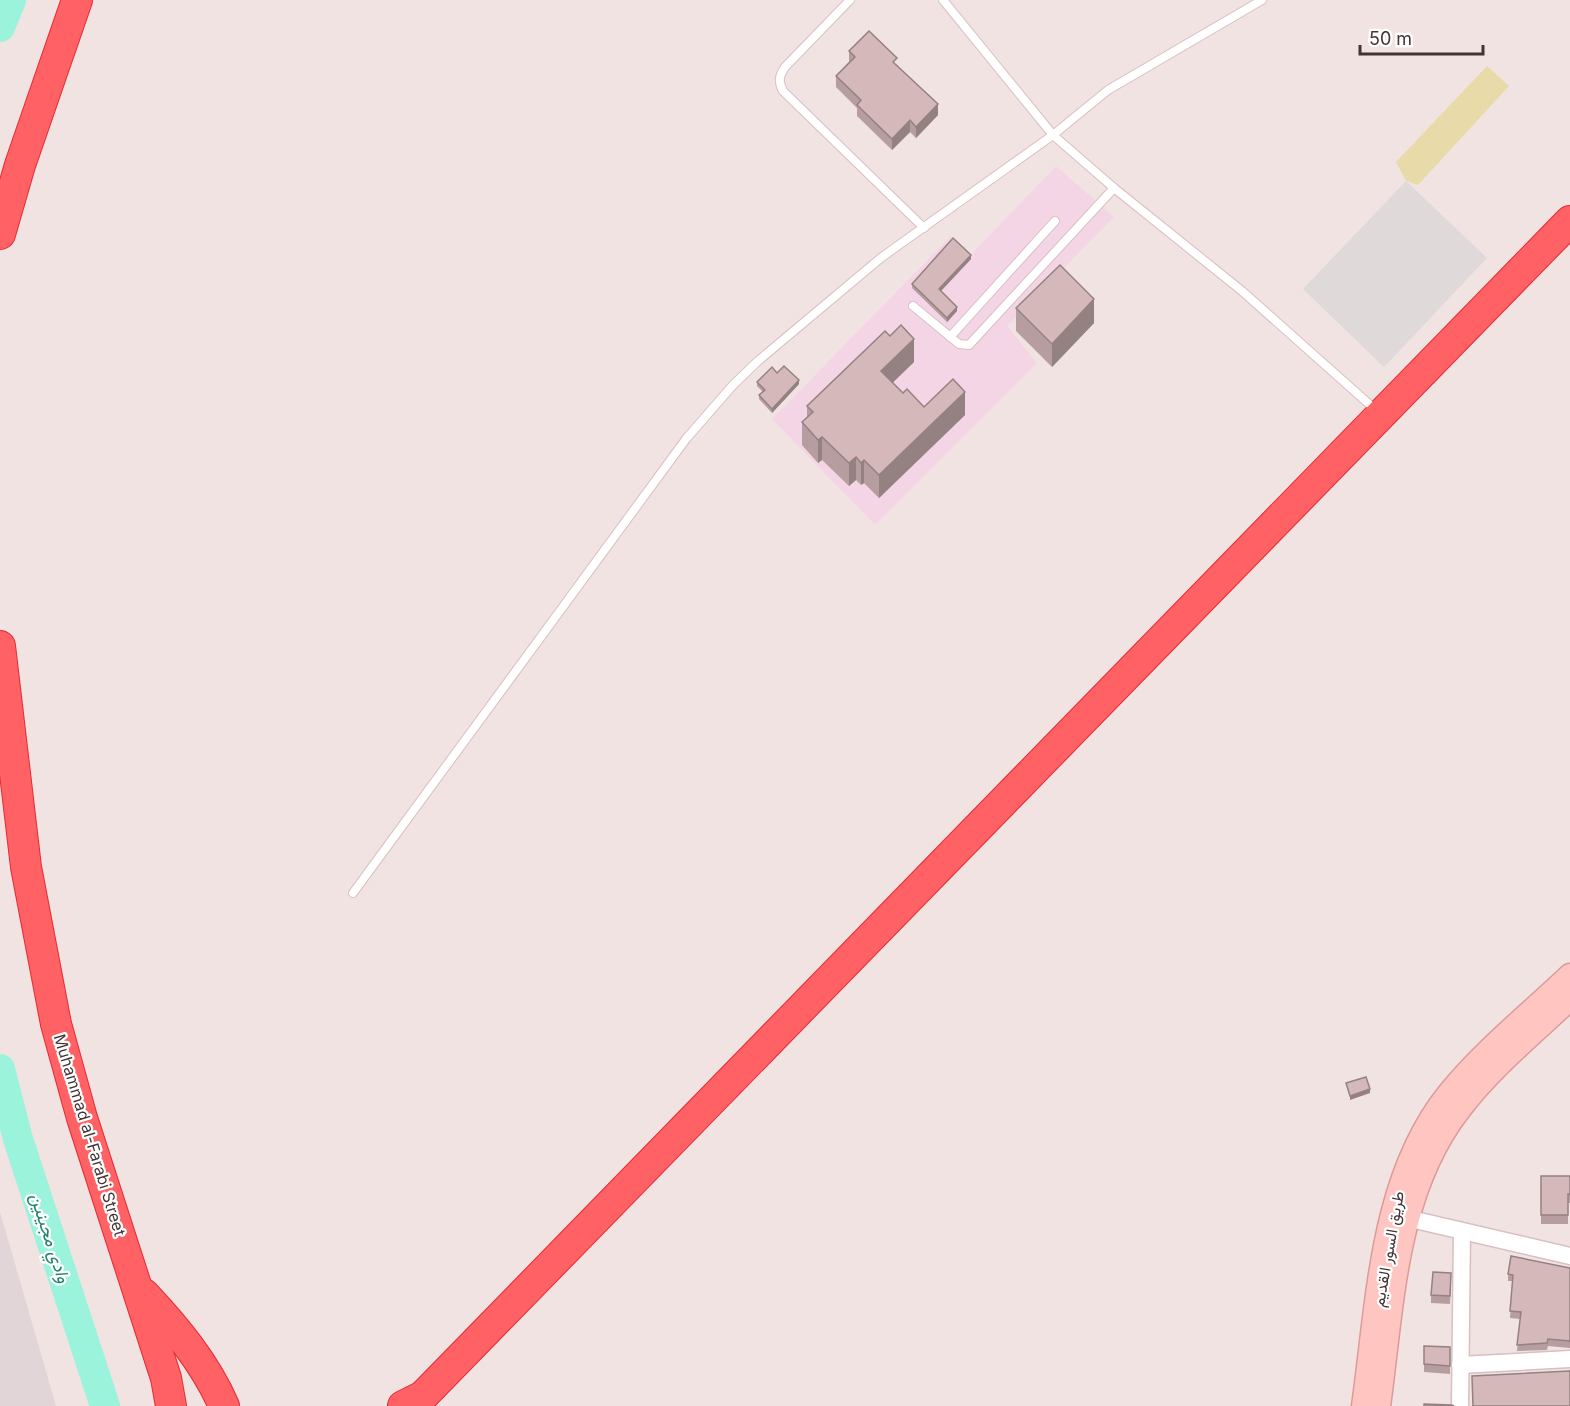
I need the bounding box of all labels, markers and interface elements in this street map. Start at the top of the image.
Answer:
scale bar [1360,18,1483,56]
text: 50 m [1369,28,1412,49]
street label: Muhammad al-Farabi Street [50,1032,130,1238]
water label: وادي مجينين [21,1190,75,1287]
street label: طريق السور القديم [1368,1190,1409,1309]

